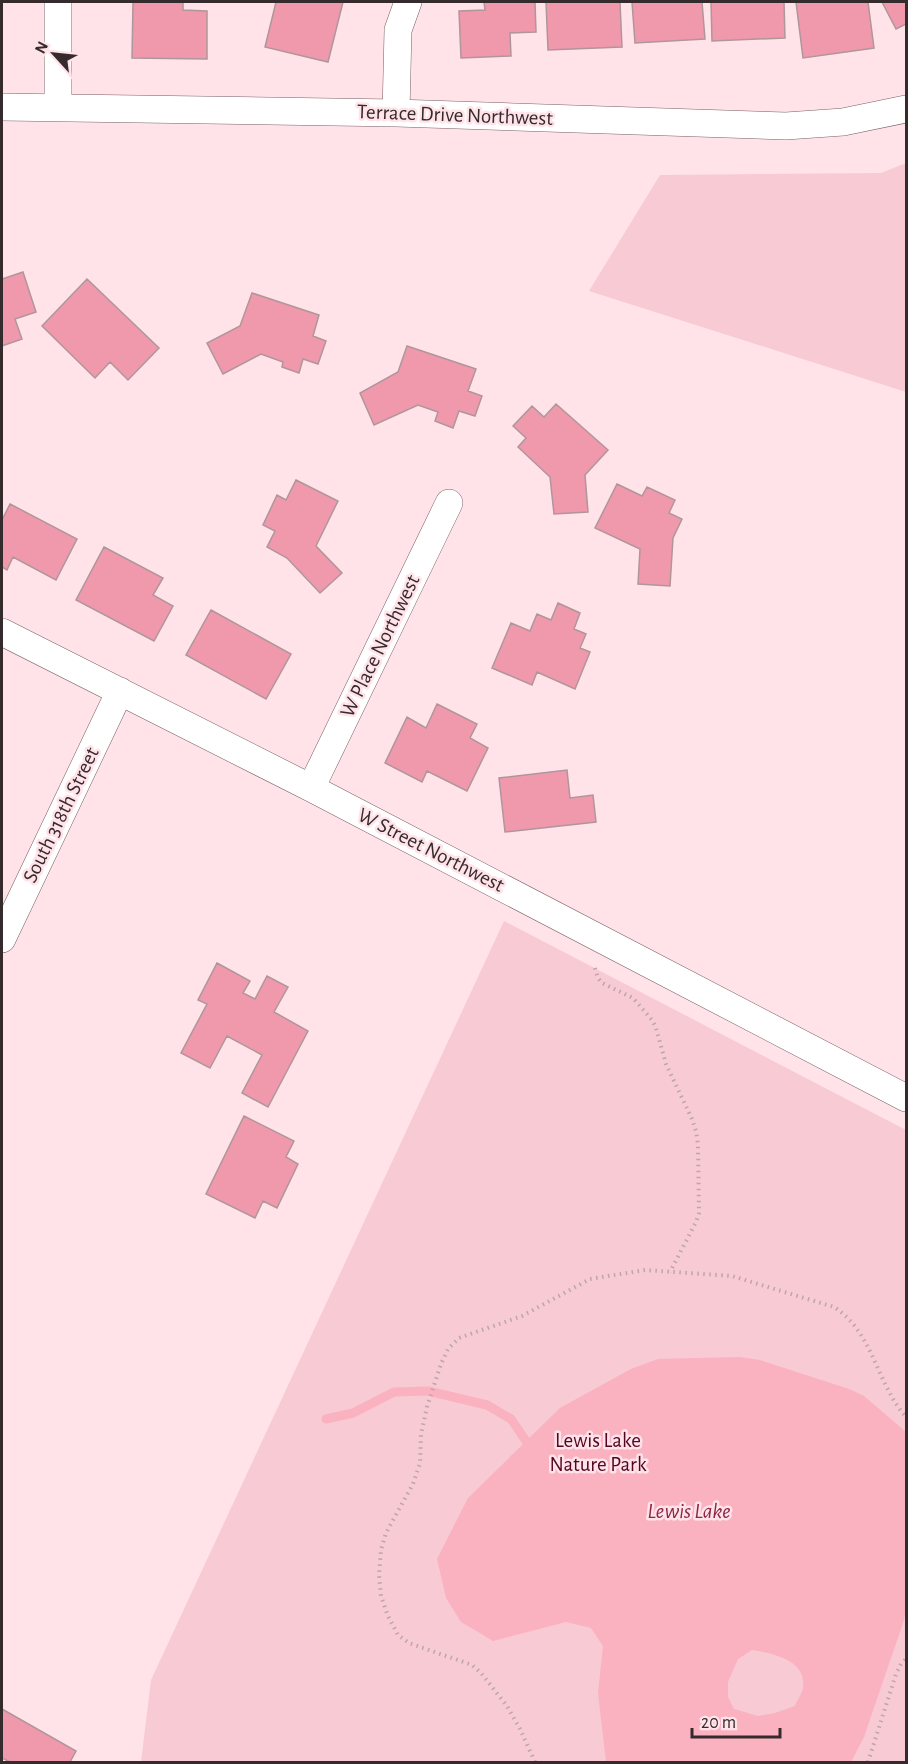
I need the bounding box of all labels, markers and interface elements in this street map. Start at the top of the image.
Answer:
north arrow [24,24,84,84]
text: N [32,39,51,56]
street label: Terrace Drive Northwest [357,101,554,129]
street label: W Place Northwest [337,571,424,720]
street label: South 318th Street [19,744,103,886]
street label: W Street Northwest [354,804,508,896]
park label: Lewis Lake Nature Park [550,1430,647,1475]
water label: Lewis Lake [647,1500,731,1522]
scale bar [692,1701,780,1739]
text: 20 m [701,1714,736,1732]

